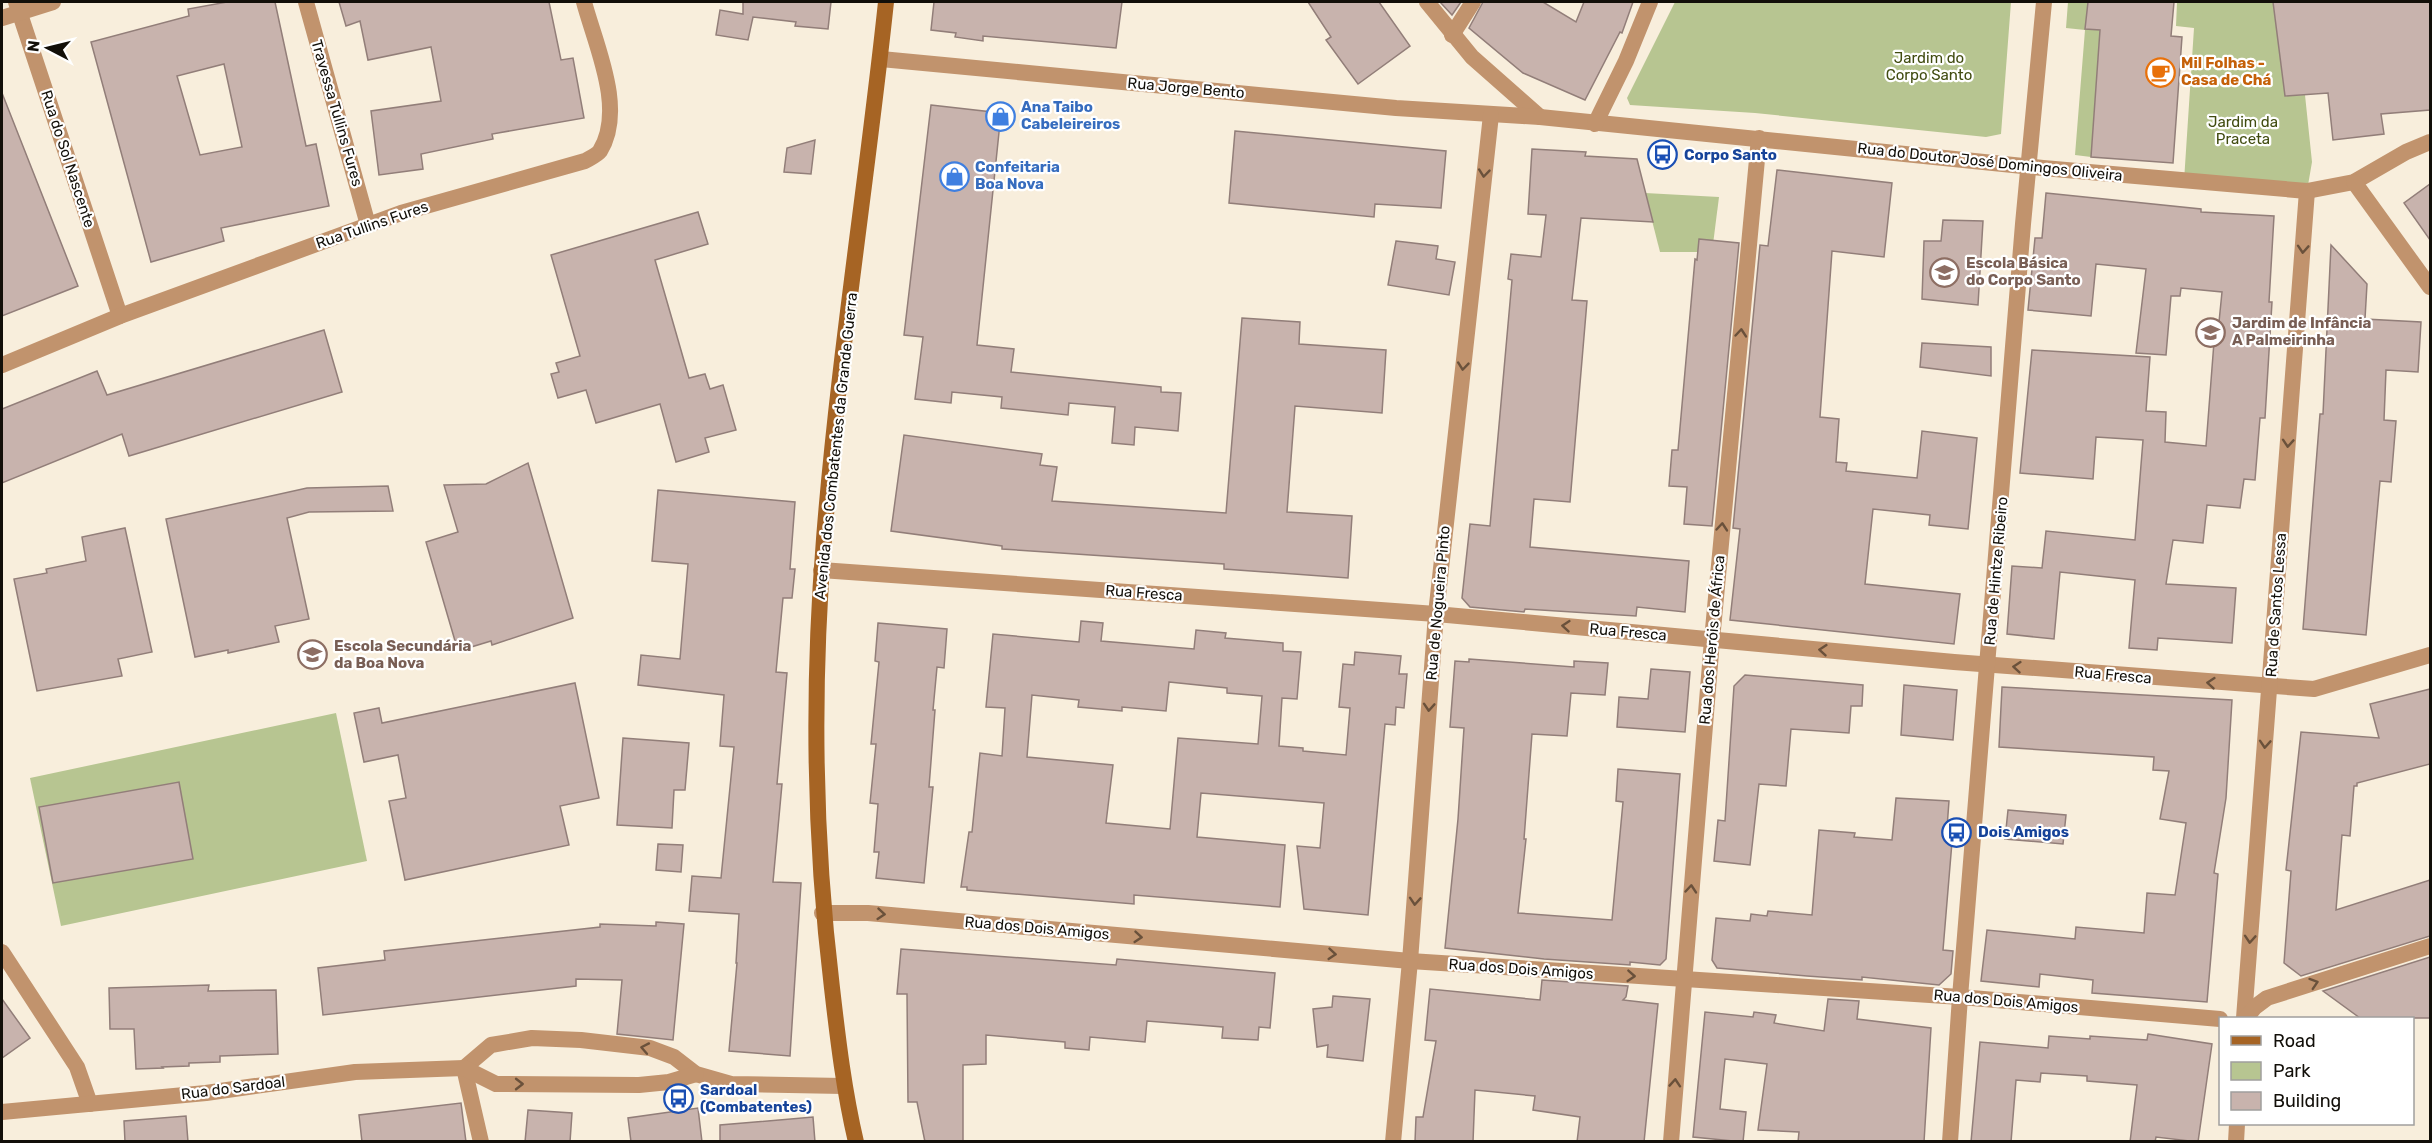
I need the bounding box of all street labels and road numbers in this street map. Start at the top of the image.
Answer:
street label: Travessa Tullins Fures [307,38,367,189]
street label: Rua Jorge Bento [1127,74,1245,102]
street label: Rua do Sol Nascente [37,88,99,230]
street label: Rua do Doutor José Domingos Oliveira [1856,139,2124,185]
street label: Rua Tullins Fures [314,197,431,253]
street label: Avenida dos Combatentes da Grande Guerra [811,292,861,600]
street label: Rua de Hintze Ribeiro [1981,496,2011,646]
street label: Rua de Nogueira Pinto [1422,525,1454,681]
street label: Rua de Santos Lessa [2262,532,2290,678]
street label: Rua dos Heróis de África [1696,555,1728,725]
street label: Rua Fresca [1105,581,1183,605]
street label: Rua Fresca [1589,620,1667,644]
street label: Rua Fresca [2074,663,2152,687]
street label: Rua dos Dois Amigos [964,913,1111,943]
street label: Rua dos Dois Amigos [1448,955,1595,983]
street label: Rua dos Dois Amigos [1933,986,2080,1016]
street label: Rua do Sardoal [180,1073,286,1103]

